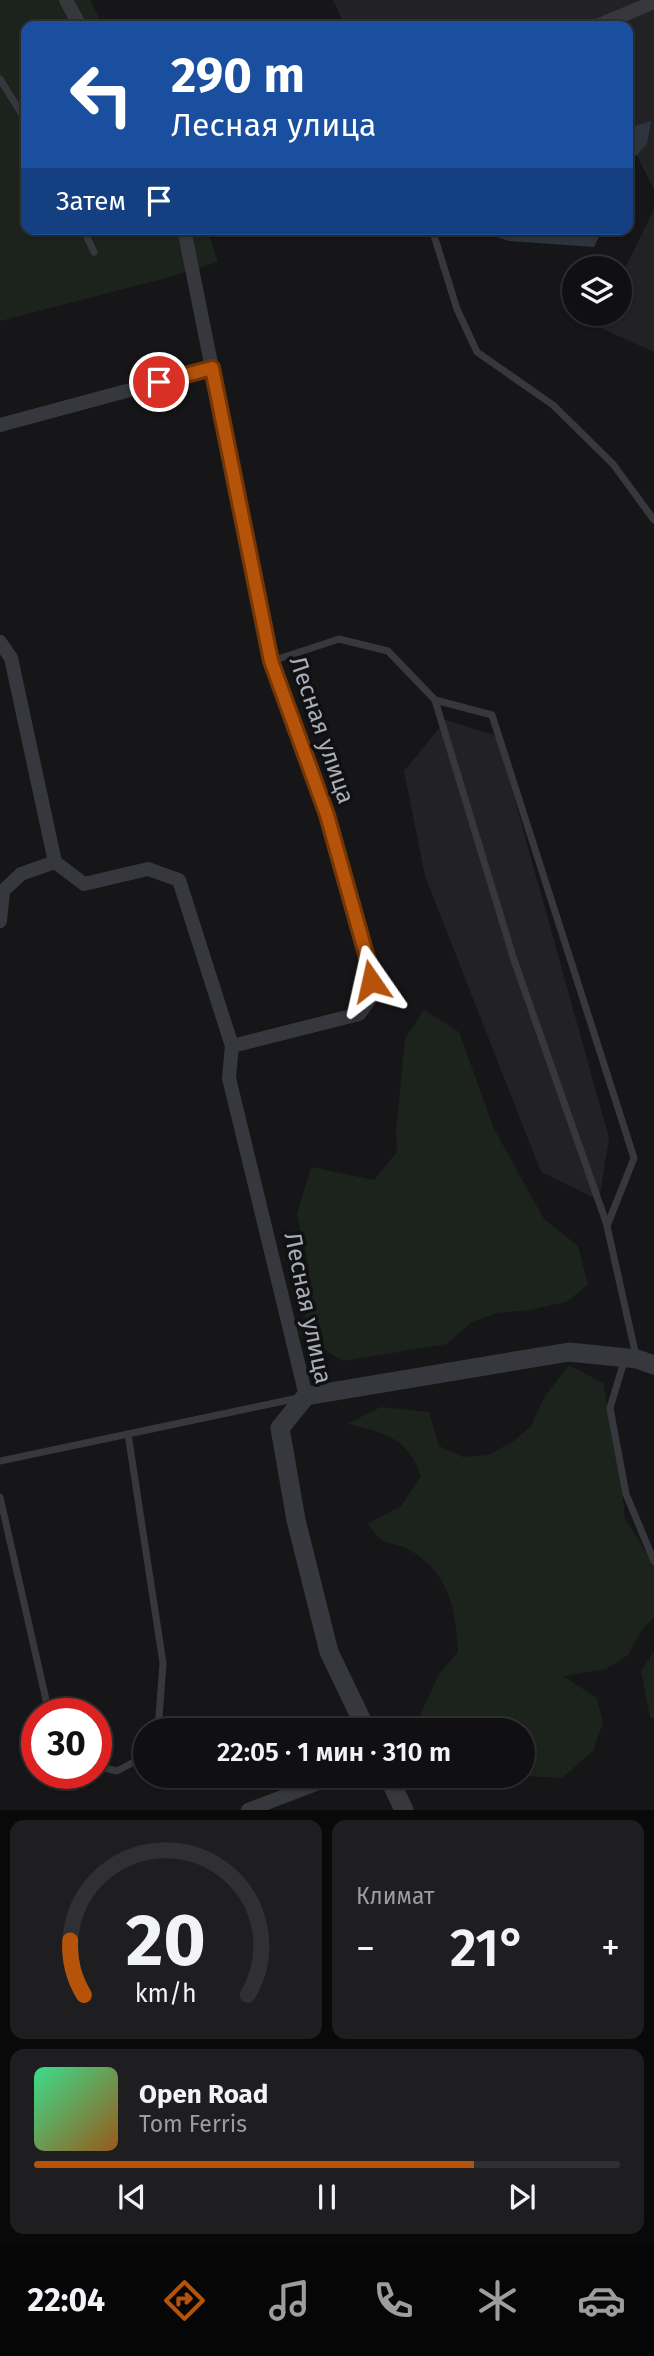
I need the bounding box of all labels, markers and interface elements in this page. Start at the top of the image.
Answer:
text: 290 m [171,46,305,105]
icon: left [56,49,147,140]
text: Лесная улица [171,106,376,144]
icon: arrive [140,182,178,220]
text: Затем [56,186,126,217]
map controls [562,256,632,326]
button: layers [562,256,632,326]
pin [129,352,189,412]
icon: arrive [140,363,178,401]
street label: Лесная улица [284,653,360,807]
position arrow [334,944,408,1018]
street label: Лесная улица [278,1230,338,1386]
speed limit sign: 30 [21,1698,112,1789]
text: 22:05 · 1 мин · 310 m [217,1737,451,1768]
text: Климат [356,1882,434,1910]
text: 20 [126,1898,206,1985]
text: 21° [450,1917,526,1980]
text: − [356,1925,375,1971]
text: + [601,1925,620,1971]
text: km/h [135,1979,197,2009]
text: Open Road [139,2079,268,2110]
text: Tom Ferris [139,2110,247,2138]
icon: previous [113,2178,151,2216]
icon: pause [308,2178,346,2216]
icon: next [503,2178,541,2216]
icon: directions [160,2276,209,2325]
icon: music [265,2276,314,2325]
icon: phone [369,2276,418,2325]
icon: climate [473,2276,522,2325]
icon: car [577,2276,626,2325]
text: 22:04 [28,2281,105,2319]

